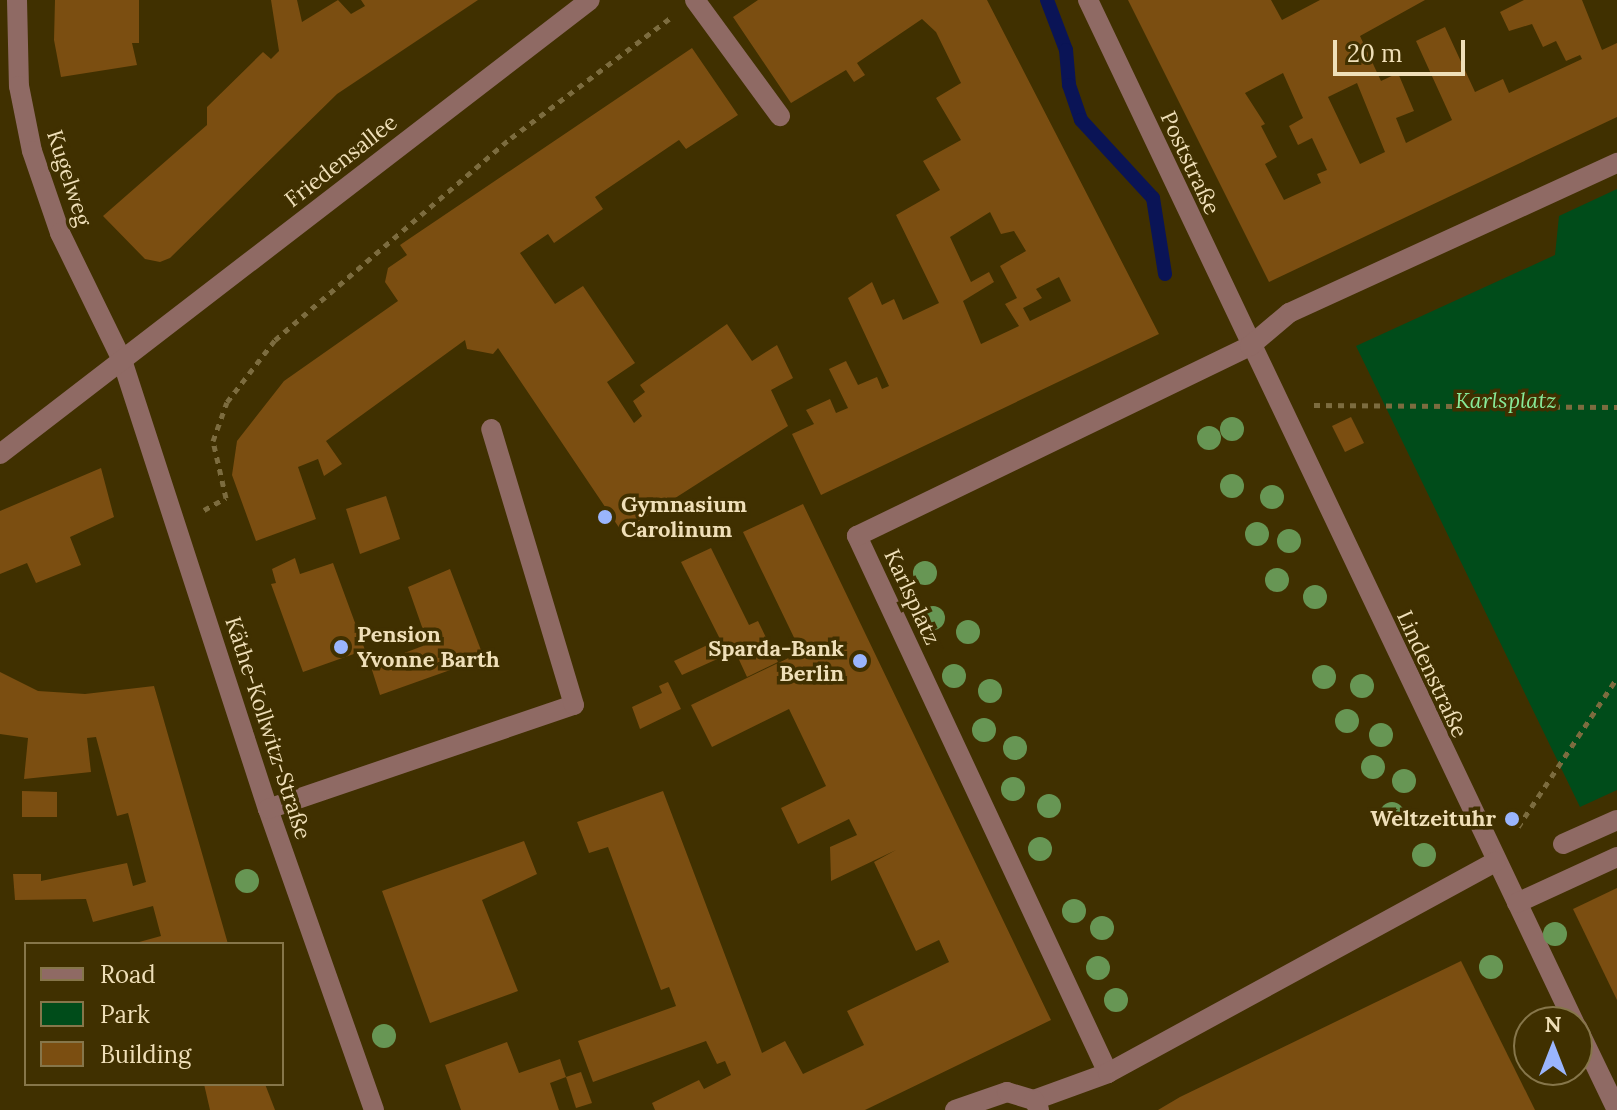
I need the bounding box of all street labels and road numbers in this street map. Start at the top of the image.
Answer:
street label: Poststraße [1155,107,1225,219]
street label: Friedensallee [280,109,402,213]
street label: Kugelweg [41,127,97,229]
street label: Karlsplatz [878,545,946,649]
street label: Lindenstraße [1391,606,1473,742]
street label: Käthe-Kollwitz-Straße [220,613,316,843]

